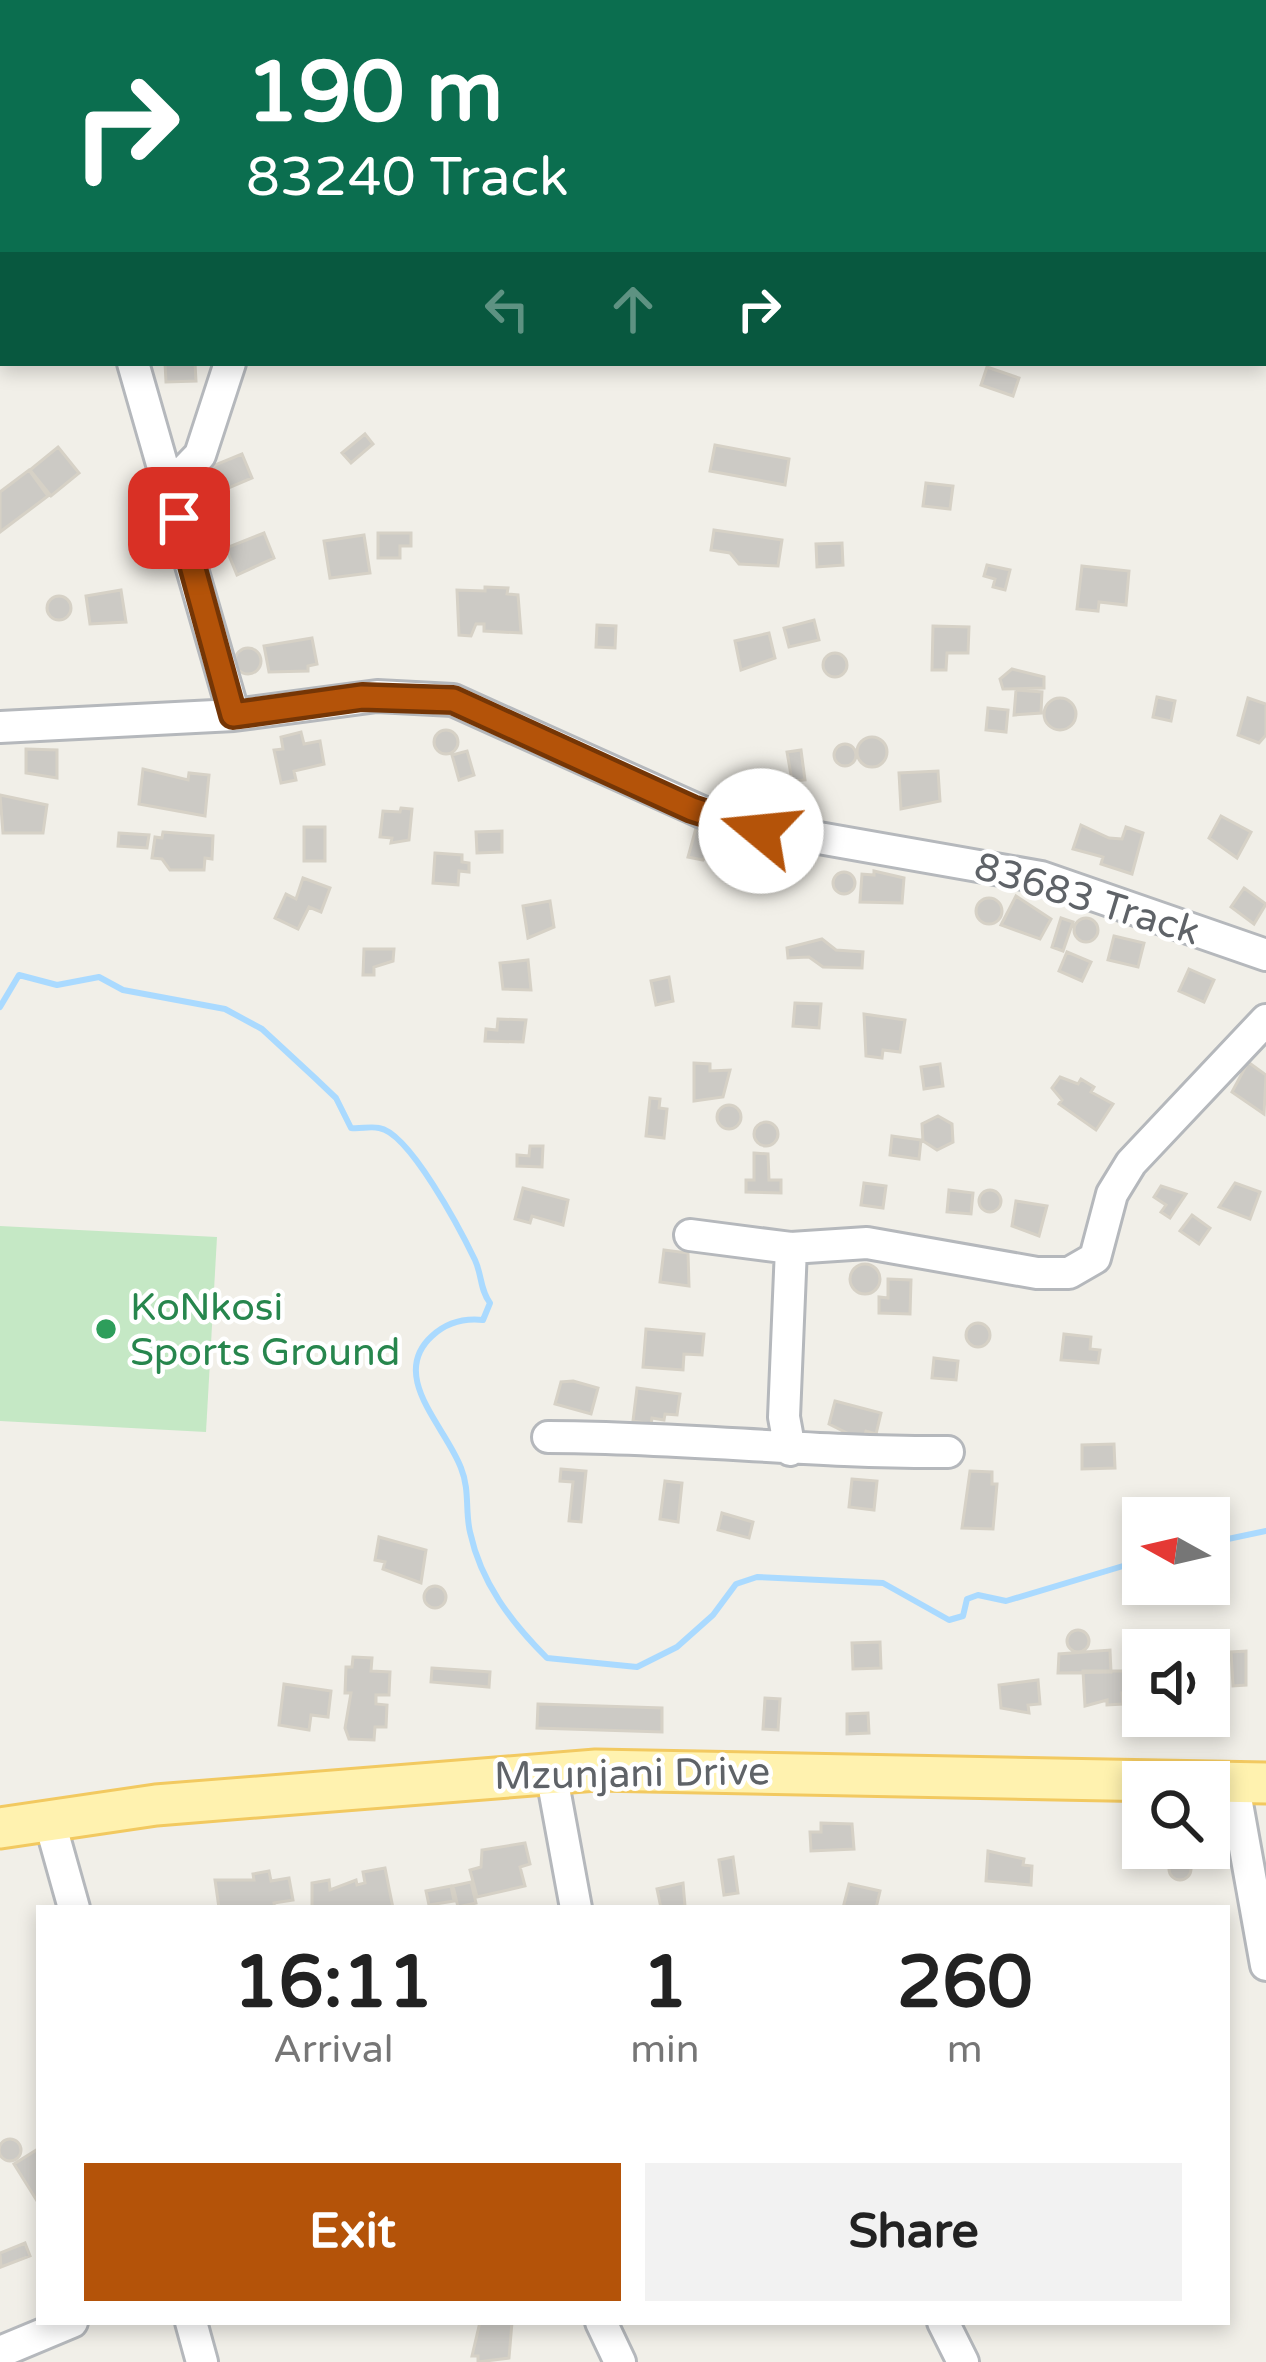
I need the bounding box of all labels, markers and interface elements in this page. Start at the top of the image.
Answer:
text: 190 m [246,43,503,144]
icon: right [48,48,204,204]
text: 83240 Track [246,145,569,210]
icon: left [474,276,540,342]
icon: ahead [600,276,666,342]
icon: right [726,276,792,342]
pin [128,467,230,569]
icon: arrive [146,485,212,551]
position arrow [698,768,824,894]
street label: 83683 Track [969,842,1205,956]
place label: KoNkosi Sports Ground [130,1284,400,1376]
marker: KoNkosi Sports Ground [93,1316,119,1342]
north arrow [1122,1497,1230,1605]
map controls [1122,1497,1230,1869]
button: sound [1122,1629,1230,1737]
street label: Mzunjani Drive [494,1748,770,1800]
button: search [1122,1761,1230,1869]
text: 16:11 [233,1940,433,2027]
text: 1 [642,1940,688,2027]
text: 260 [897,1940,1033,2027]
text: Arrival [273,2026,393,2073]
text: min [630,2026,700,2073]
text: m [947,2026,983,2073]
button: Exit [84,2163,621,2301]
button: Share [645,2163,1182,2301]

